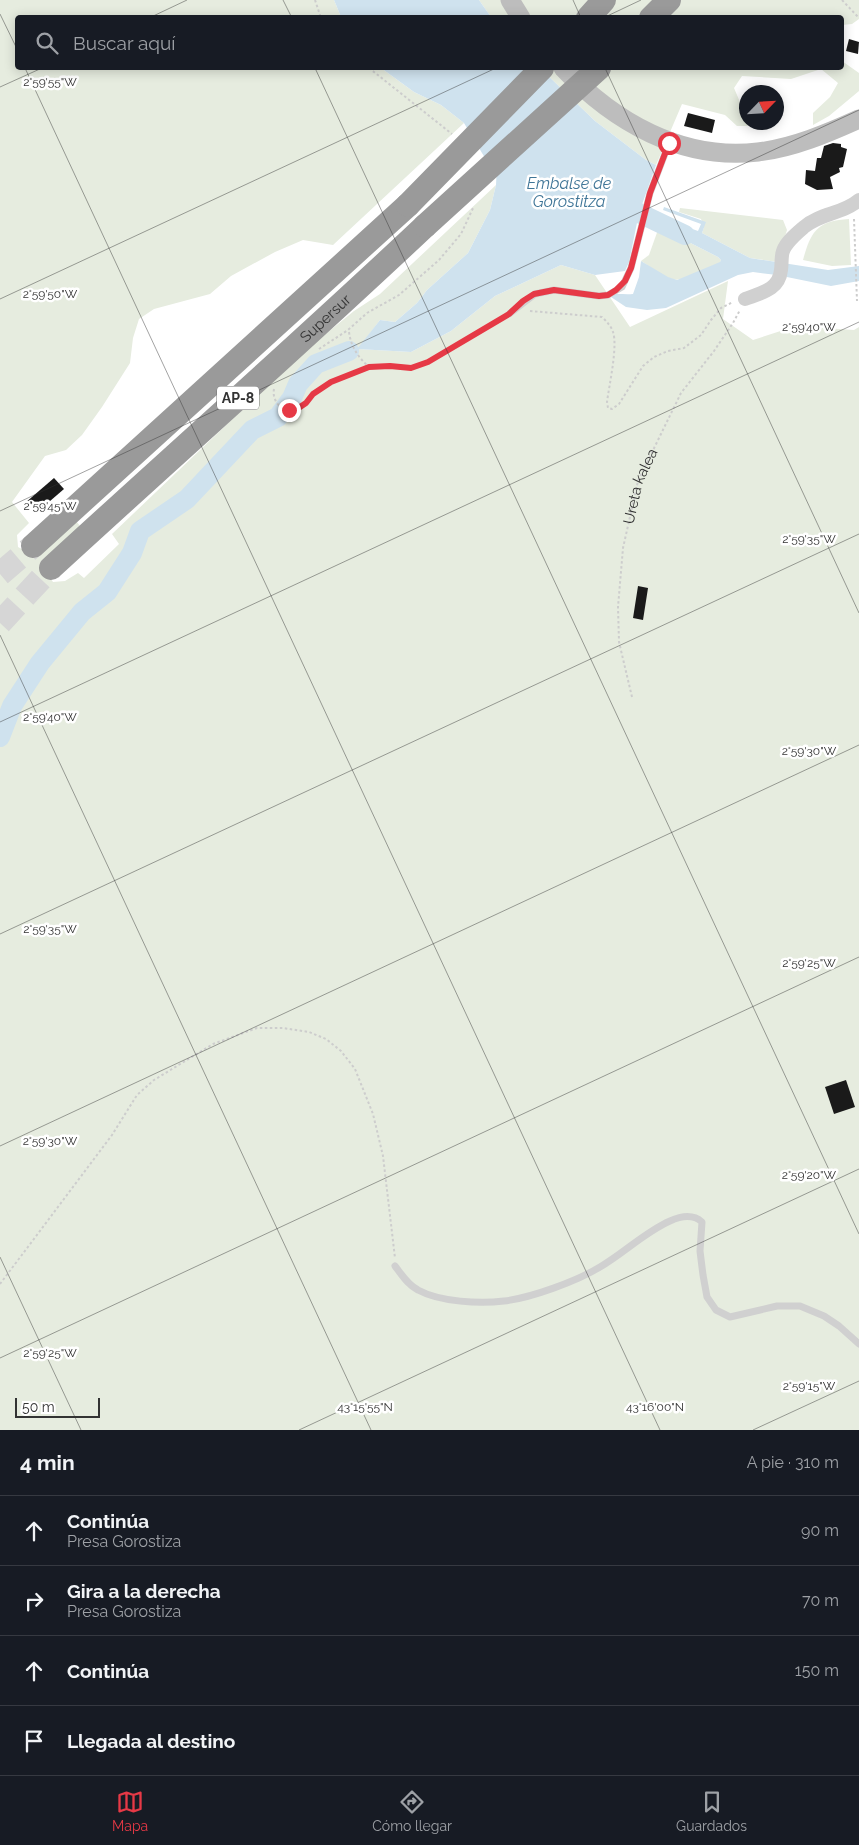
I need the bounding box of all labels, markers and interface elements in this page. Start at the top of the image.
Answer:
search box [15,15,844,70]
icon: search [33,29,61,57]
text: Buscar aquí [73,32,175,54]
text: 2°59'55"W [23,75,77,89]
north arrow [739,85,784,130]
route start [658,132,681,155]
water label: Embalse de Gorostitza [527,174,612,211]
text: 2°59'50"W [23,287,78,301]
street label: Supersur [296,290,355,346]
text: 2°59'40"W [782,320,836,334]
road number: AP-8 [217,386,259,409]
route end [278,399,301,422]
street label: Ureta kalea [620,445,662,526]
text: 2°59'45"W [23,499,77,513]
text: 2°59'35"W [782,532,836,546]
text: 2°59'40"W [23,710,77,724]
text: 2°59'30"W [782,744,837,758]
text: 2°59'35"W [23,922,77,936]
text: 2°59'25"W [782,956,836,970]
text: 2°59'30"W [23,1134,78,1148]
text: 2°59'20"W [782,1168,837,1182]
text: 2°59'25"W [23,1346,77,1360]
text: 2°59'15"W [783,1379,836,1393]
scale bar [15,1395,100,1418]
text: 50 m [22,1399,55,1415]
text: 43°15'55"N [337,1400,393,1414]
text: 43°16'00"N [626,1400,684,1414]
text: 4 min [20,1450,75,1475]
text: A pie · 310 m [747,1453,839,1472]
text: Continúa [67,1510,149,1532]
icon: ahead [20,1517,48,1545]
text: 90 m [801,1521,839,1540]
text: Presa Gorostiza [67,1532,181,1551]
text: Gira a la derecha [67,1580,221,1602]
icon: right [20,1587,48,1615]
text: 70 m [802,1591,839,1610]
text: Presa Gorostiza [67,1602,181,1621]
icon: ahead [20,1657,48,1685]
text: Continúa [67,1660,149,1682]
text: 150 m [795,1661,839,1680]
icon: arrive [20,1727,48,1755]
text: Llegada al destino [67,1730,235,1752]
tab: Mapa [112,1788,148,1834]
tab: Cómo llegar [372,1788,452,1834]
tab: Guardados [676,1788,747,1834]

